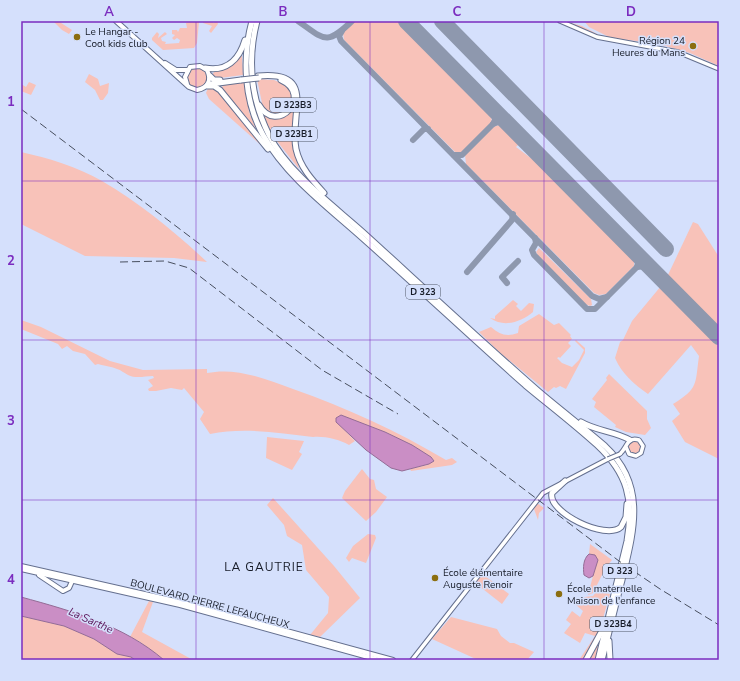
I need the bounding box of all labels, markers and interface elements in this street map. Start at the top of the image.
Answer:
text: A [104,3,114,21]
text: B [279,3,288,21]
text: C [453,3,462,21]
text: D [626,3,636,21]
place label: Le Hangar - Cool kids club [85,25,148,51]
marker: Le Hangar - Cool kids club [72,32,82,42]
place label: Région 24 Heures du Mans [612,34,685,60]
marker: Région 24 Heures du Mans [688,41,698,51]
text: 1 [7,93,15,111]
road number: D 323B3 [270,98,316,112]
road number: D 323B1 [271,127,317,141]
text: 2 [7,252,15,270]
road number: D 323 [406,285,440,299]
text: 3 [7,412,15,430]
district label: LA GAUTRIE [224,559,304,575]
road number: D 323 [603,564,637,578]
place label: École élémentaire Auguste Renoir [443,566,523,592]
text: 4 [7,571,15,589]
marker: École élémentaire Auguste Renoir [430,573,440,583]
street label: BOULEVARD PIERRE LEFAUCHEUX [129,576,291,632]
place label: École maternelle Maison de l'enfance [567,582,655,608]
marker: École maternelle Maison de l'enfance [554,589,564,599]
water label: La Sarthe [66,604,116,637]
road number: D 323B4 [590,617,636,631]

